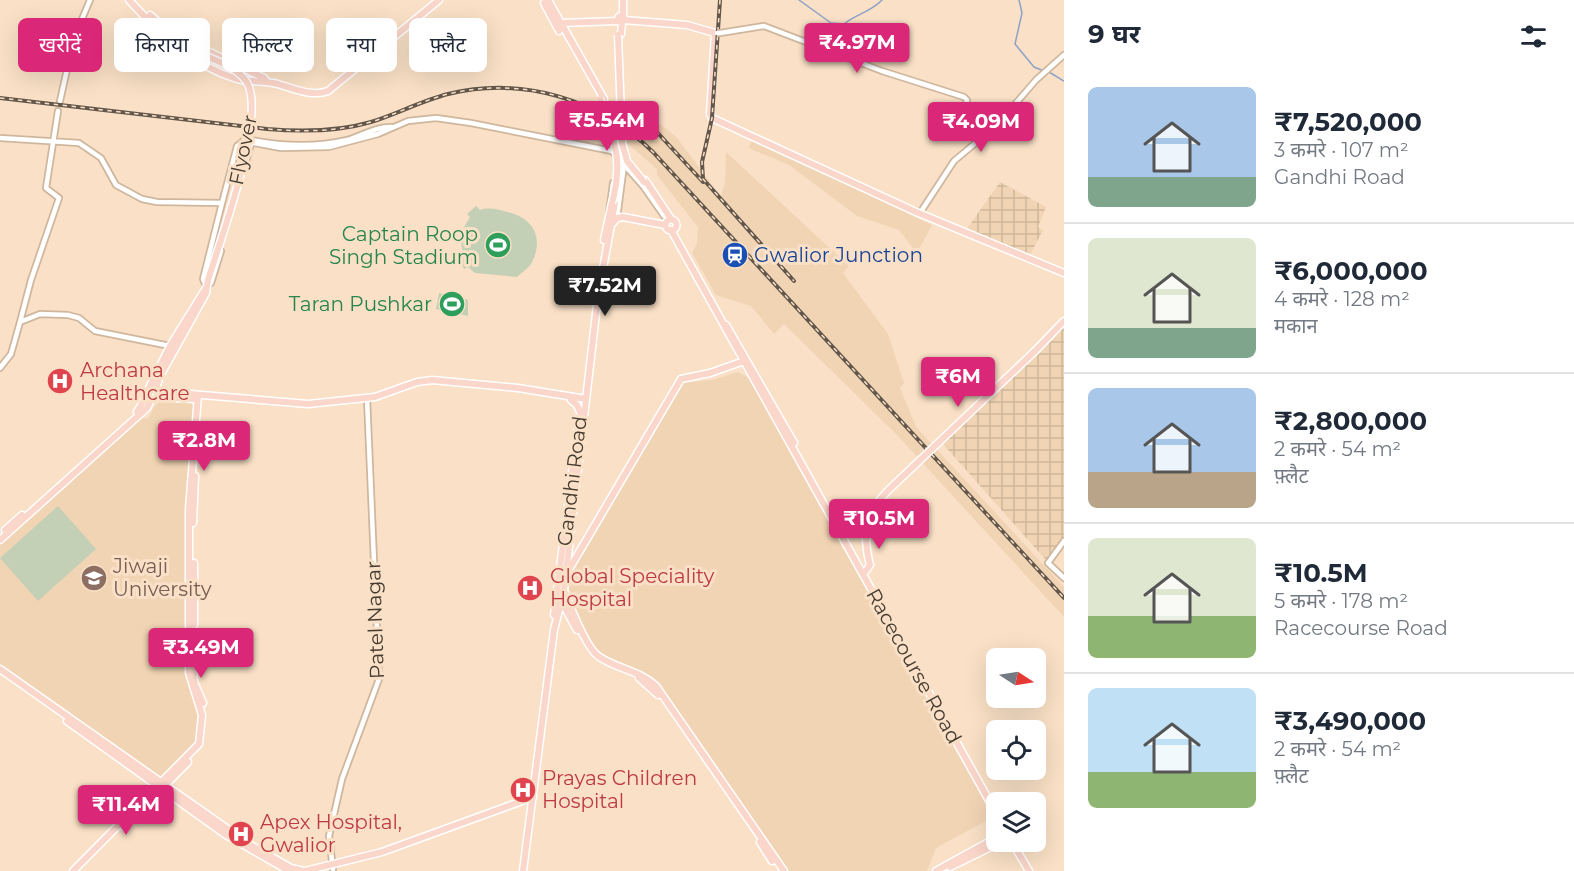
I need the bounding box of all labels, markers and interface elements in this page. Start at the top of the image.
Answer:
chip: खरीदें [18,18,102,72]
chip: किराया [114,18,210,72]
chip: फ़िल्टर [222,18,314,72]
chip: नया [326,18,397,72]
chip: फ़्लैट [409,18,487,72]
text: 9 घर [1088,18,1140,50]
icon: filters [1517,20,1550,53]
pin: ₹4.97M [808,23,906,74]
text: ₹4.97M [818,30,896,54]
pin: ₹5.54M [558,101,656,152]
pin: ₹4.09M [932,102,1030,153]
text: ₹7,520,000 [1274,106,1422,138]
text: ₹5.54M [569,108,645,132]
text: ₹4.09M [942,109,1020,133]
icon: home [1136,111,1208,183]
street label: Flyover [224,113,262,187]
text: 3 कमरे · 107 m² [1274,138,1409,162]
text: Gandhi Road [1274,165,1405,189]
place label: Captain Roop Singh Stadium [329,222,478,269]
sports icon: Captain Roop Singh Stadium [483,230,513,260]
station icon: Gwalior Junction [720,240,750,270]
place label: Gwalior Junction [754,243,923,267]
text: ₹6,000,000 [1274,255,1428,287]
icon: home [1136,262,1208,334]
pin: ₹7.52M [556,266,654,317]
text: ₹7.52M [568,273,642,297]
text: 4 कमरे · 128 m² [1274,287,1410,311]
sports icon: Taran Pushkar [437,289,467,319]
place label: Taran Pushkar [289,292,432,316]
text: मकान [1274,314,1318,338]
pin: ₹6M [929,357,987,408]
place label: Archana Healthcare [80,358,190,405]
text: ₹6M [935,364,981,388]
hospital icon: Archana Healthcare [45,366,75,396]
text: ₹2,800,000 [1274,405,1427,437]
icon: home [1136,412,1208,484]
street label: Gandhi Road [552,415,592,547]
pin: ₹2.8M [162,421,246,472]
text: ₹2.8M [172,428,236,452]
text: 2 कमरे · 54 m² [1274,437,1401,461]
text: फ़्लैट [1274,464,1309,488]
pin: ₹10.5M [830,499,928,550]
text: ₹10.5M [843,506,915,530]
place label: Jiwaji University [112,554,212,601]
text: ₹10.5M [1274,557,1368,589]
street label: Patel Nagar [361,561,389,679]
icon: home [1136,562,1208,634]
school or university icon: Jiwaji University [79,563,109,593]
place label: Global Speciality Hospital [550,564,715,611]
hospital icon: Global Speciality Hospital [515,573,545,603]
street label: Racecourse Road [861,584,967,748]
text: 5 कमरे · 178 m² [1274,589,1408,613]
text: Racecourse Road [1274,616,1448,640]
pin: ₹3.49M [152,628,250,679]
text: ₹3.49M [162,635,240,659]
north arrow [986,648,1046,708]
map controls [986,648,1046,852]
text: ₹3,490,000 [1274,705,1426,737]
icon: home [1136,712,1208,784]
button: locate [986,720,1046,780]
text: 2 कमरे · 54 m² [1274,737,1401,761]
text: फ़्लैट [1274,764,1309,788]
place label: Prayas Children Hospital [542,766,697,813]
hospital icon: Prayas Children Hospital [508,775,538,805]
pin: ₹11.4M [77,785,175,836]
text: ₹11.4M [92,792,160,816]
button: layers [986,792,1046,852]
place label: Apex Hospital, Gwalior [260,810,402,857]
hospital icon: Apex Hospital, Gwalior [226,819,256,849]

